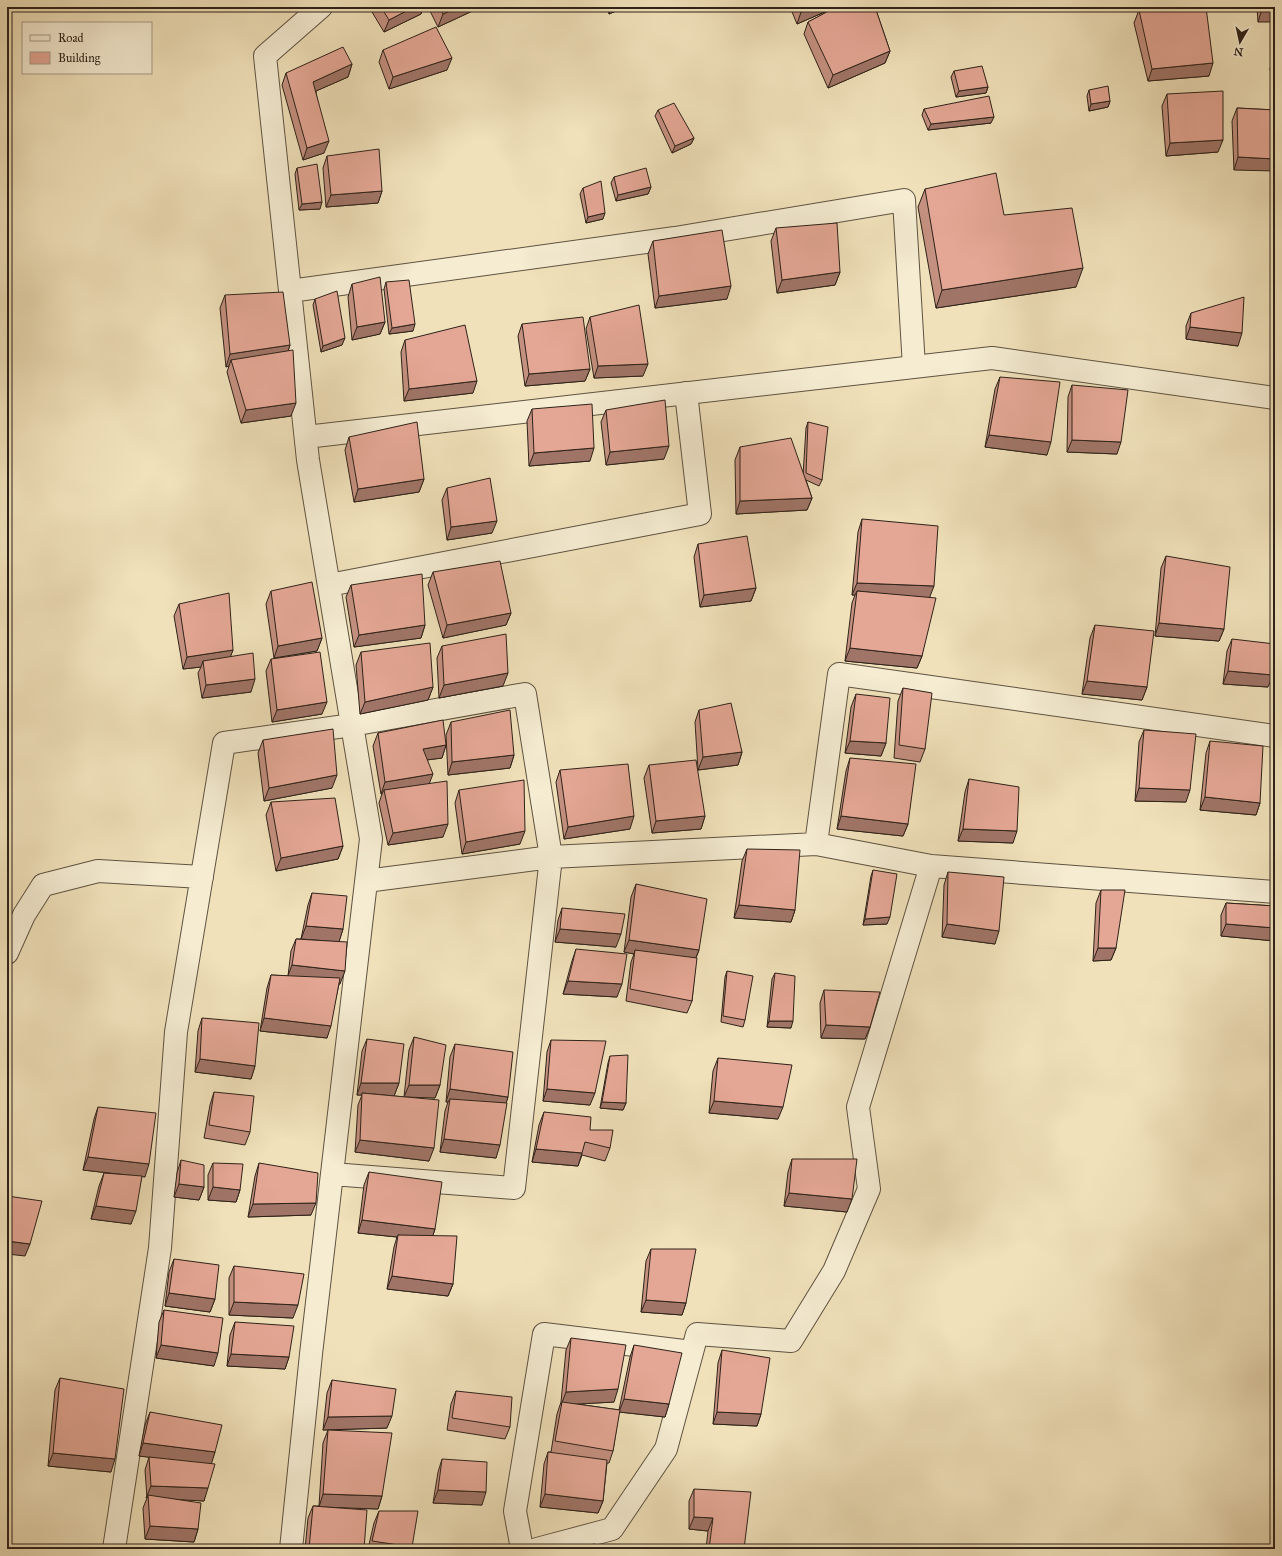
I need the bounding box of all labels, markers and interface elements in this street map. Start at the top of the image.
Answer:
legend [22,22,152,74]
north arrow [1220,22,1260,62]
text: Road [58,31,84,45]
text: N [1232,44,1244,59]
text: Building [58,51,101,66]

